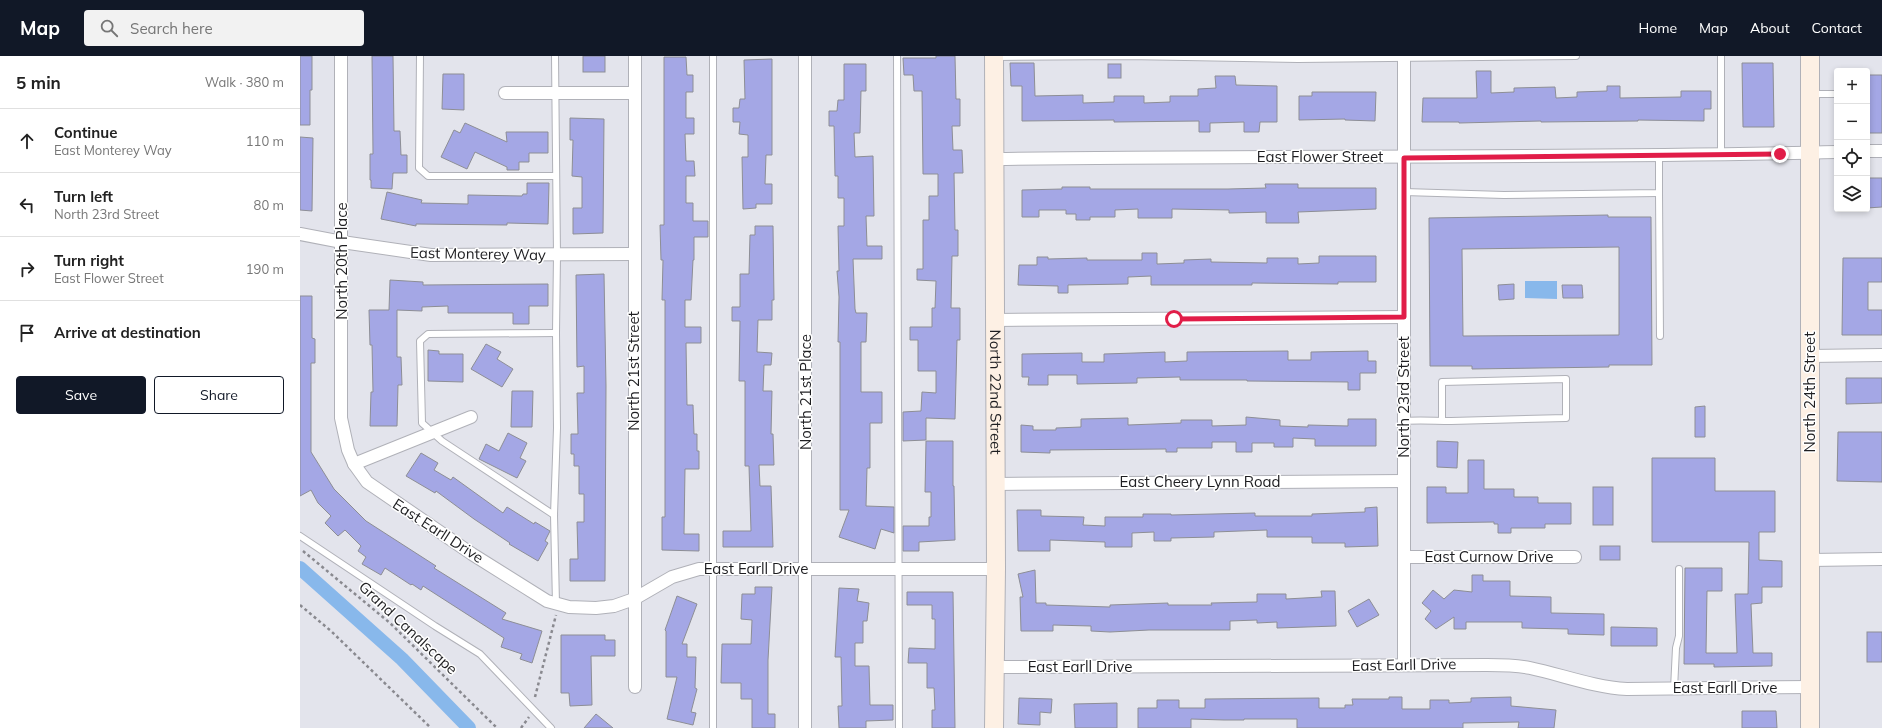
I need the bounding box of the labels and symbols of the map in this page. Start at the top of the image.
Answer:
route end [1771,145,1789,163]
street label: East Flower Street [1257,147,1383,166]
street label: North 20th Place [332,202,351,320]
street label: East Monterey Way [410,243,546,264]
route start [1165,310,1183,328]
street label: North 21st Street [624,311,643,431]
street label: North 22nd Street [986,329,1006,455]
street label: North 24th Street [1800,331,1819,453]
street label: North 21st Place [796,334,815,450]
street label: North 23rd Street [1394,336,1413,458]
street label: East Cheery Lynn Road [1119,472,1281,491]
street label: East Earll Drive [389,494,487,567]
street label: East Curnow Drive [1425,547,1553,566]
street label: East Earll Drive [704,559,808,578]
street label: Grand Canalscape [355,577,462,678]
street label: East Earll Drive [1351,654,1456,675]
street label: East Earll Drive [1028,657,1132,676]
street label: East Earll Drive [1673,678,1777,697]

